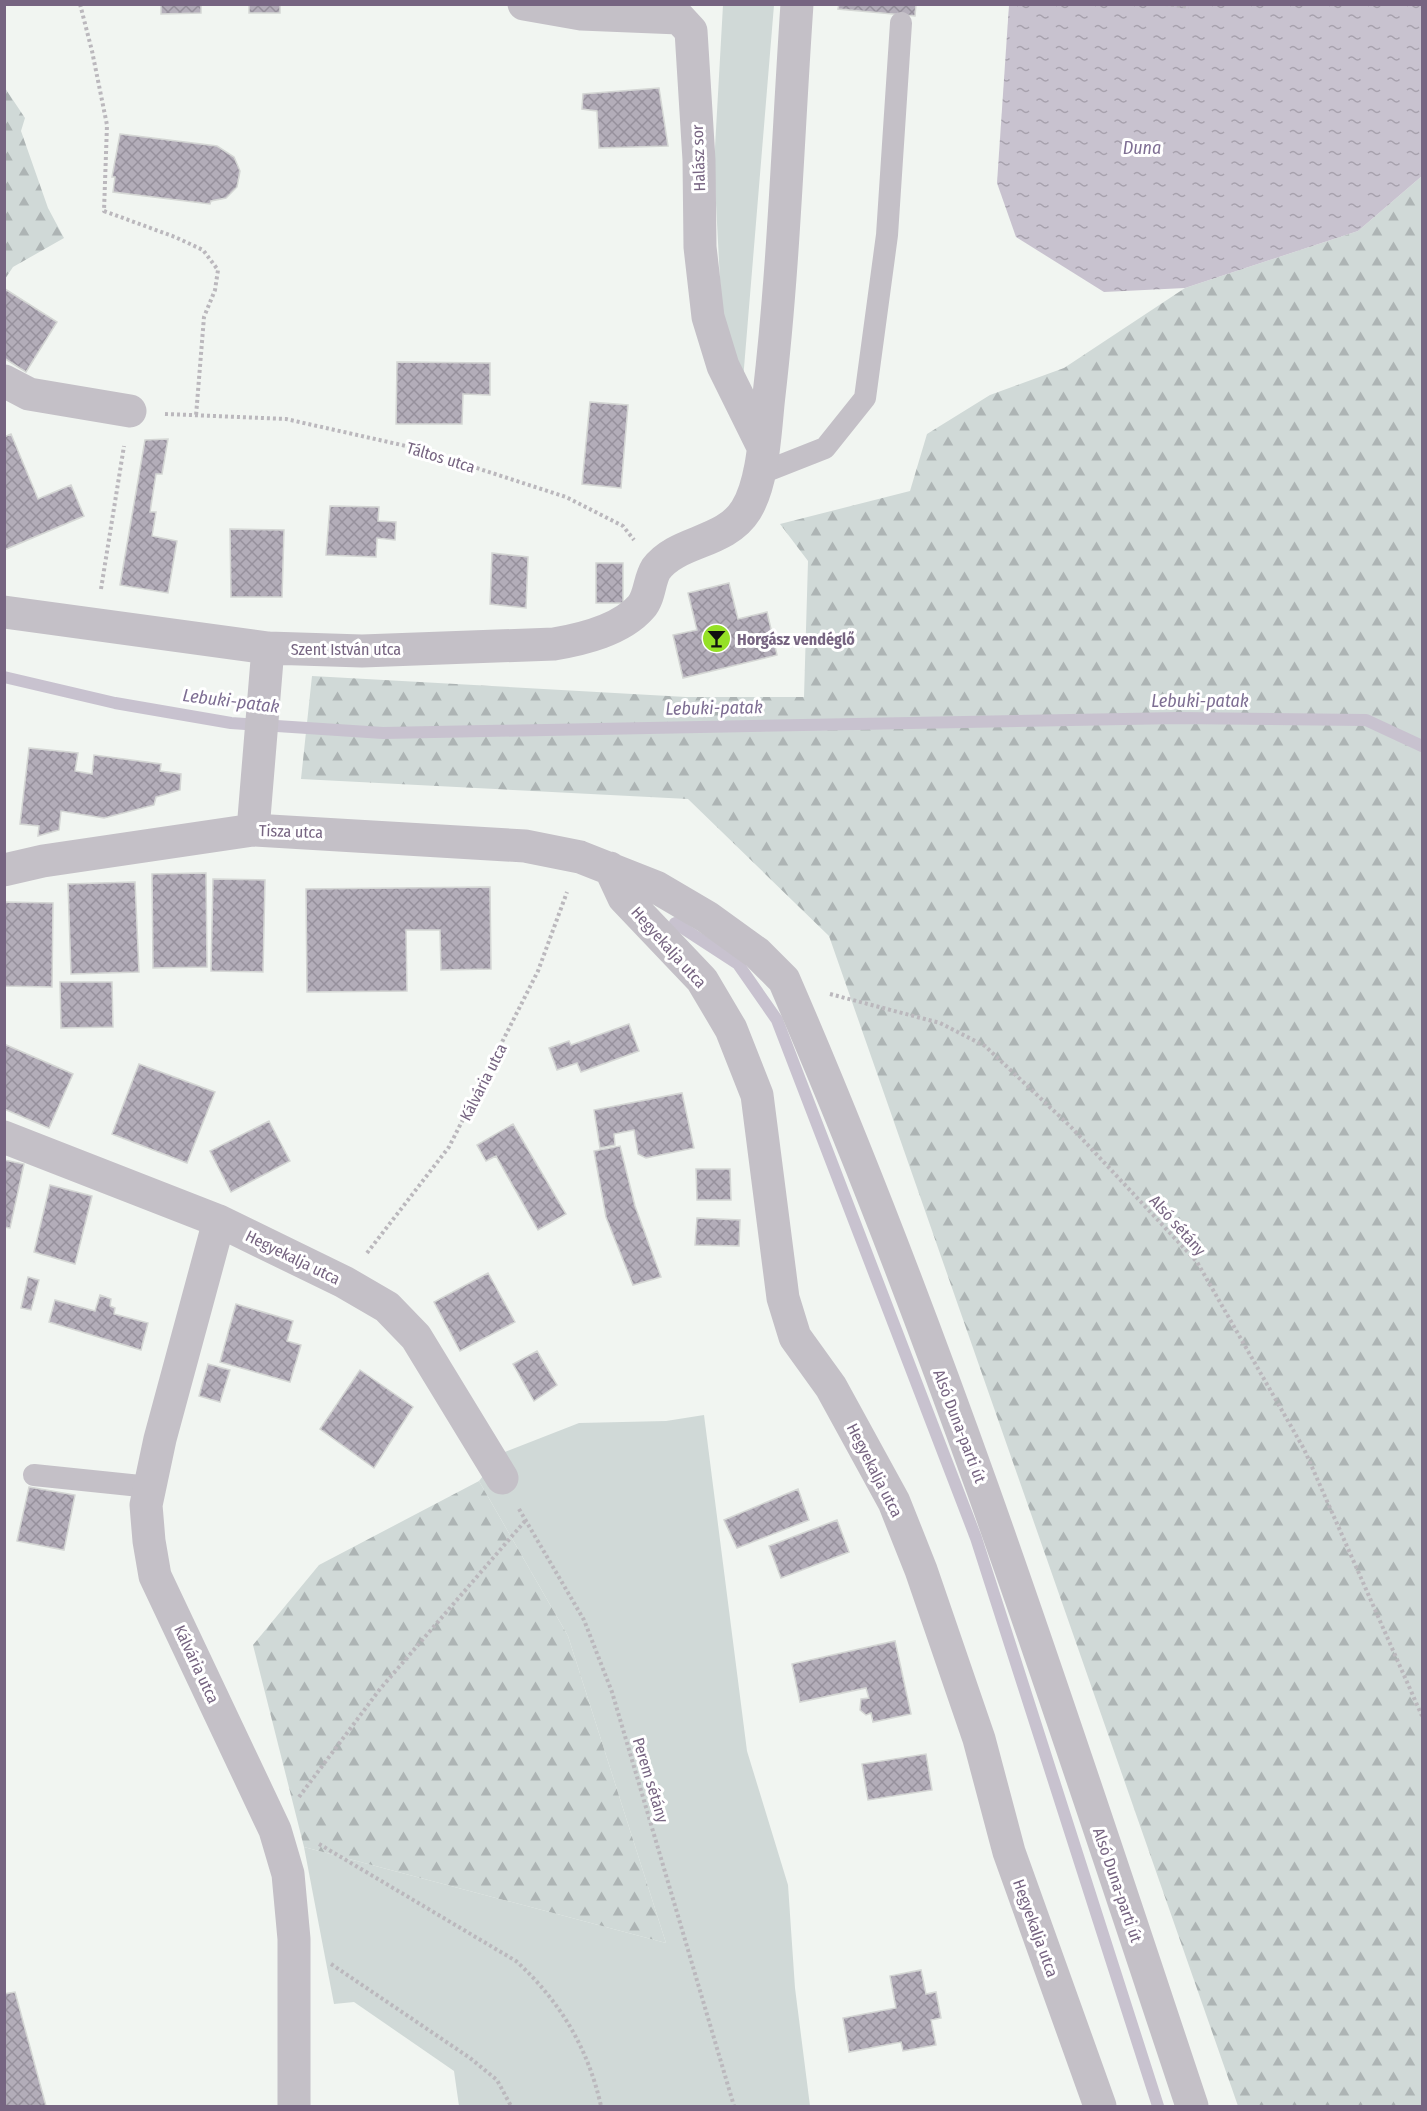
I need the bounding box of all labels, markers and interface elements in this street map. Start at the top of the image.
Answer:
street label: Halász sor [688,124,709,192]
water label: Duna [1123,137,1161,159]
street label: Táltos utca [404,438,477,477]
bar icon: Horgász vendéglő [700,623,732,655]
place label: Horgász vendéglő [737,630,855,649]
street label: Szent István utca [291,640,401,659]
water label: Lebuki-patak [181,684,281,718]
water label: Lebuki-patak [1151,690,1249,712]
water label: Lebuki-patak [665,696,763,720]
street label: Tisza utca [259,821,323,842]
street label: Hegyekalja utca [627,903,710,992]
street label: Kálvária utca [456,1040,511,1124]
street label: Alsó sétány [1146,1191,1210,1260]
street label: Hegyekalja utca [242,1226,343,1289]
street label: Alsó Duna-parti út [929,1367,990,1486]
street label: Hegyekalja utca [843,1420,906,1520]
street label: Kálvária utca [170,1622,223,1706]
street label: Perem sétány [629,1735,673,1826]
street label: Alsó Duna-parti út [1089,1825,1146,1946]
street label: Hegyekalja utca [1009,1877,1062,1980]

